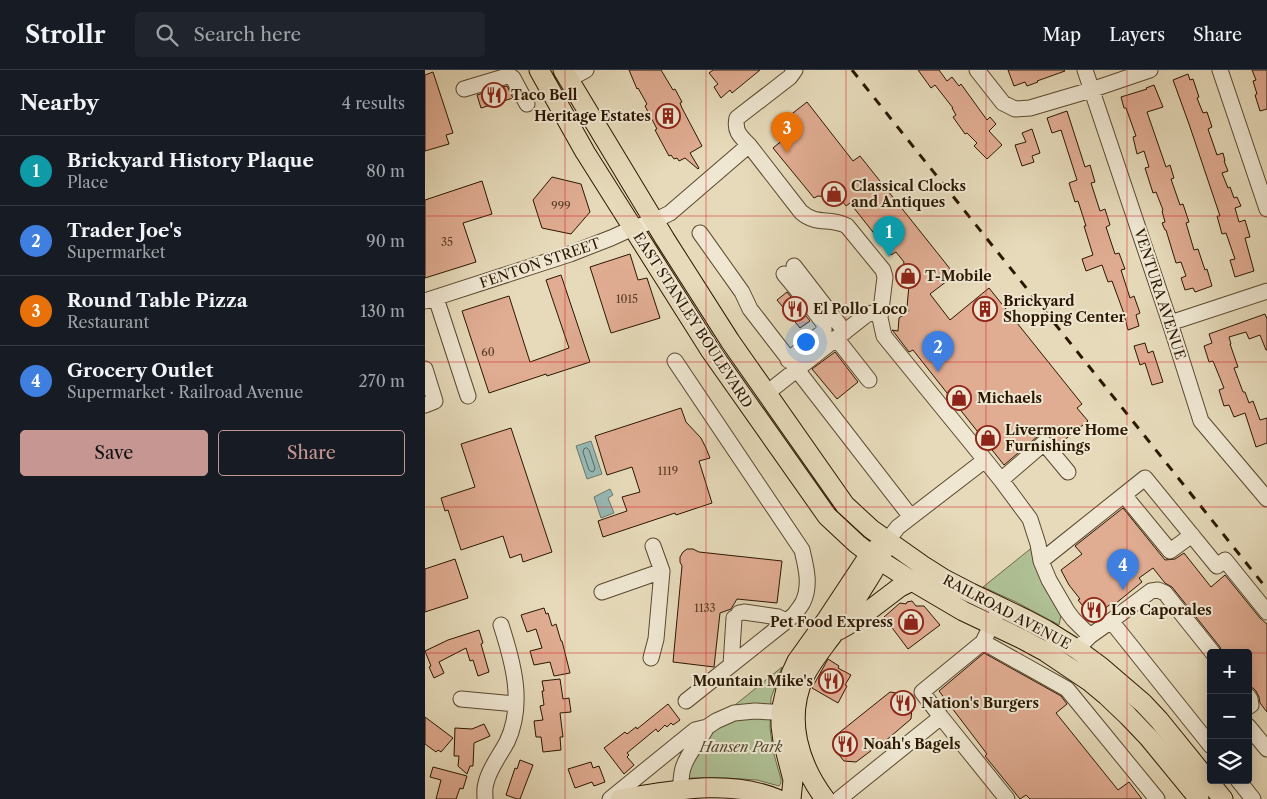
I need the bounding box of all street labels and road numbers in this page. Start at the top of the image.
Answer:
street label: VENTURA AVENUE [1130,225,1190,362]
street label: EAST STANLEY BOULEVARD [629,229,757,411]
street label: FENTON STREET [477,234,603,292]
street label: RAILROAD AVENUE [940,571,1074,653]

